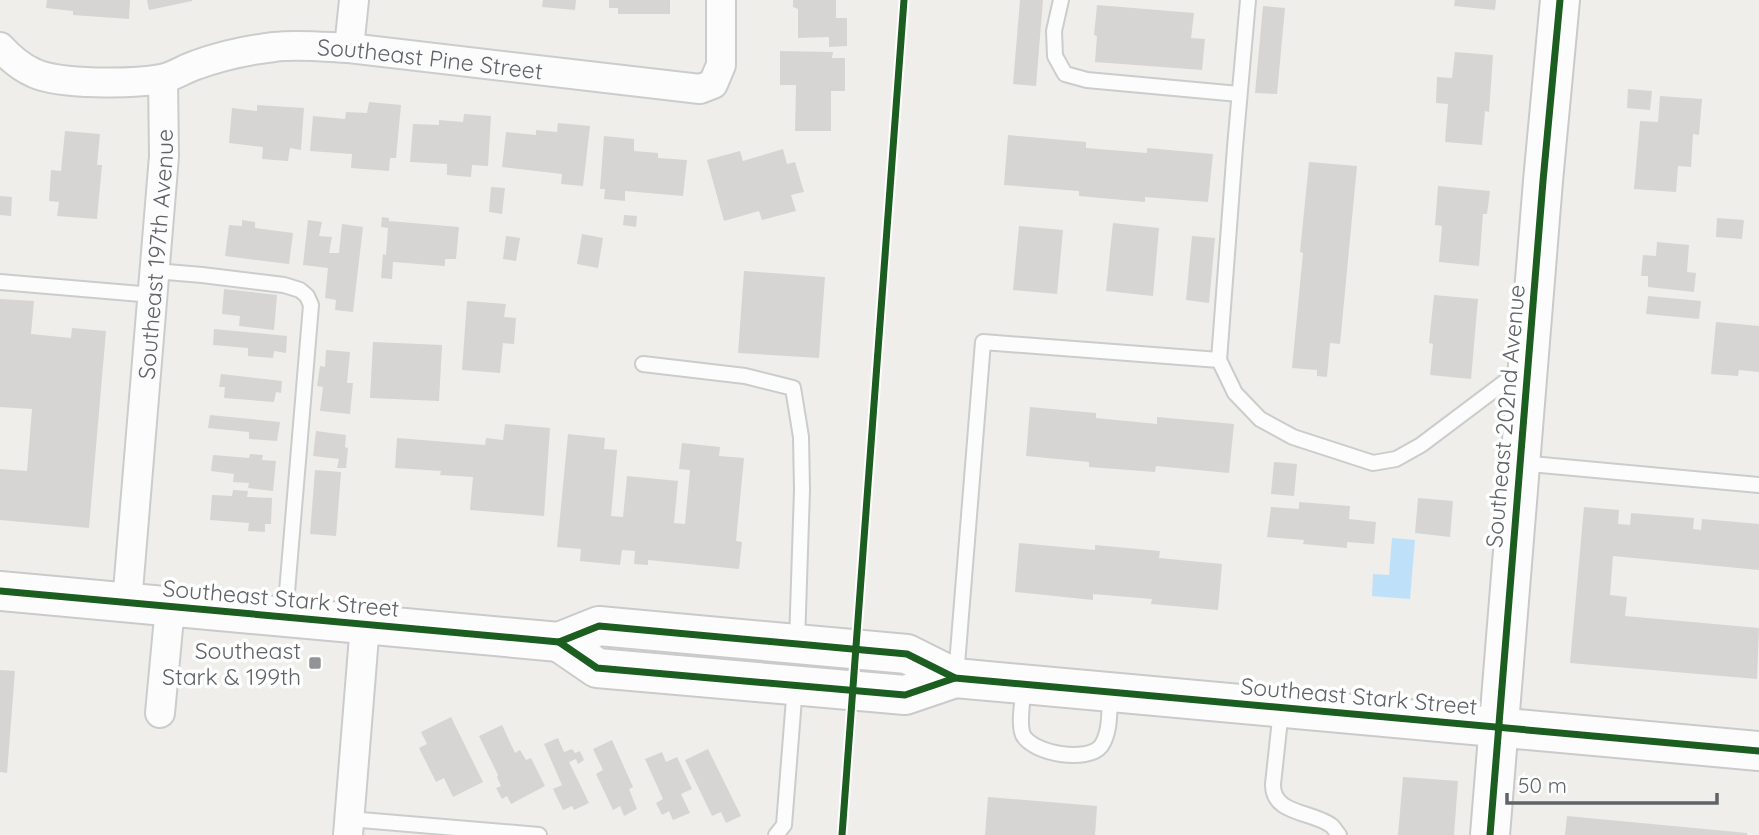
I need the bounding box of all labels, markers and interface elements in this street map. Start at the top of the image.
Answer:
street label: Southeast Pine Street [316,32,545,85]
street label: Southeast 197th Avenue [131,129,179,381]
street label: Southeast 202nd Avenue [1479,283,1531,549]
street label: Southeast Stark Street [161,573,401,623]
place label: Southeast Stark & 199th [162,636,301,691]
marker: Southeast Stark & 199th [307,655,323,671]
street label: Southeast Stark Street [1239,671,1479,721]
scale bar [1507,762,1717,806]
text: 50 m [1518,772,1567,798]

